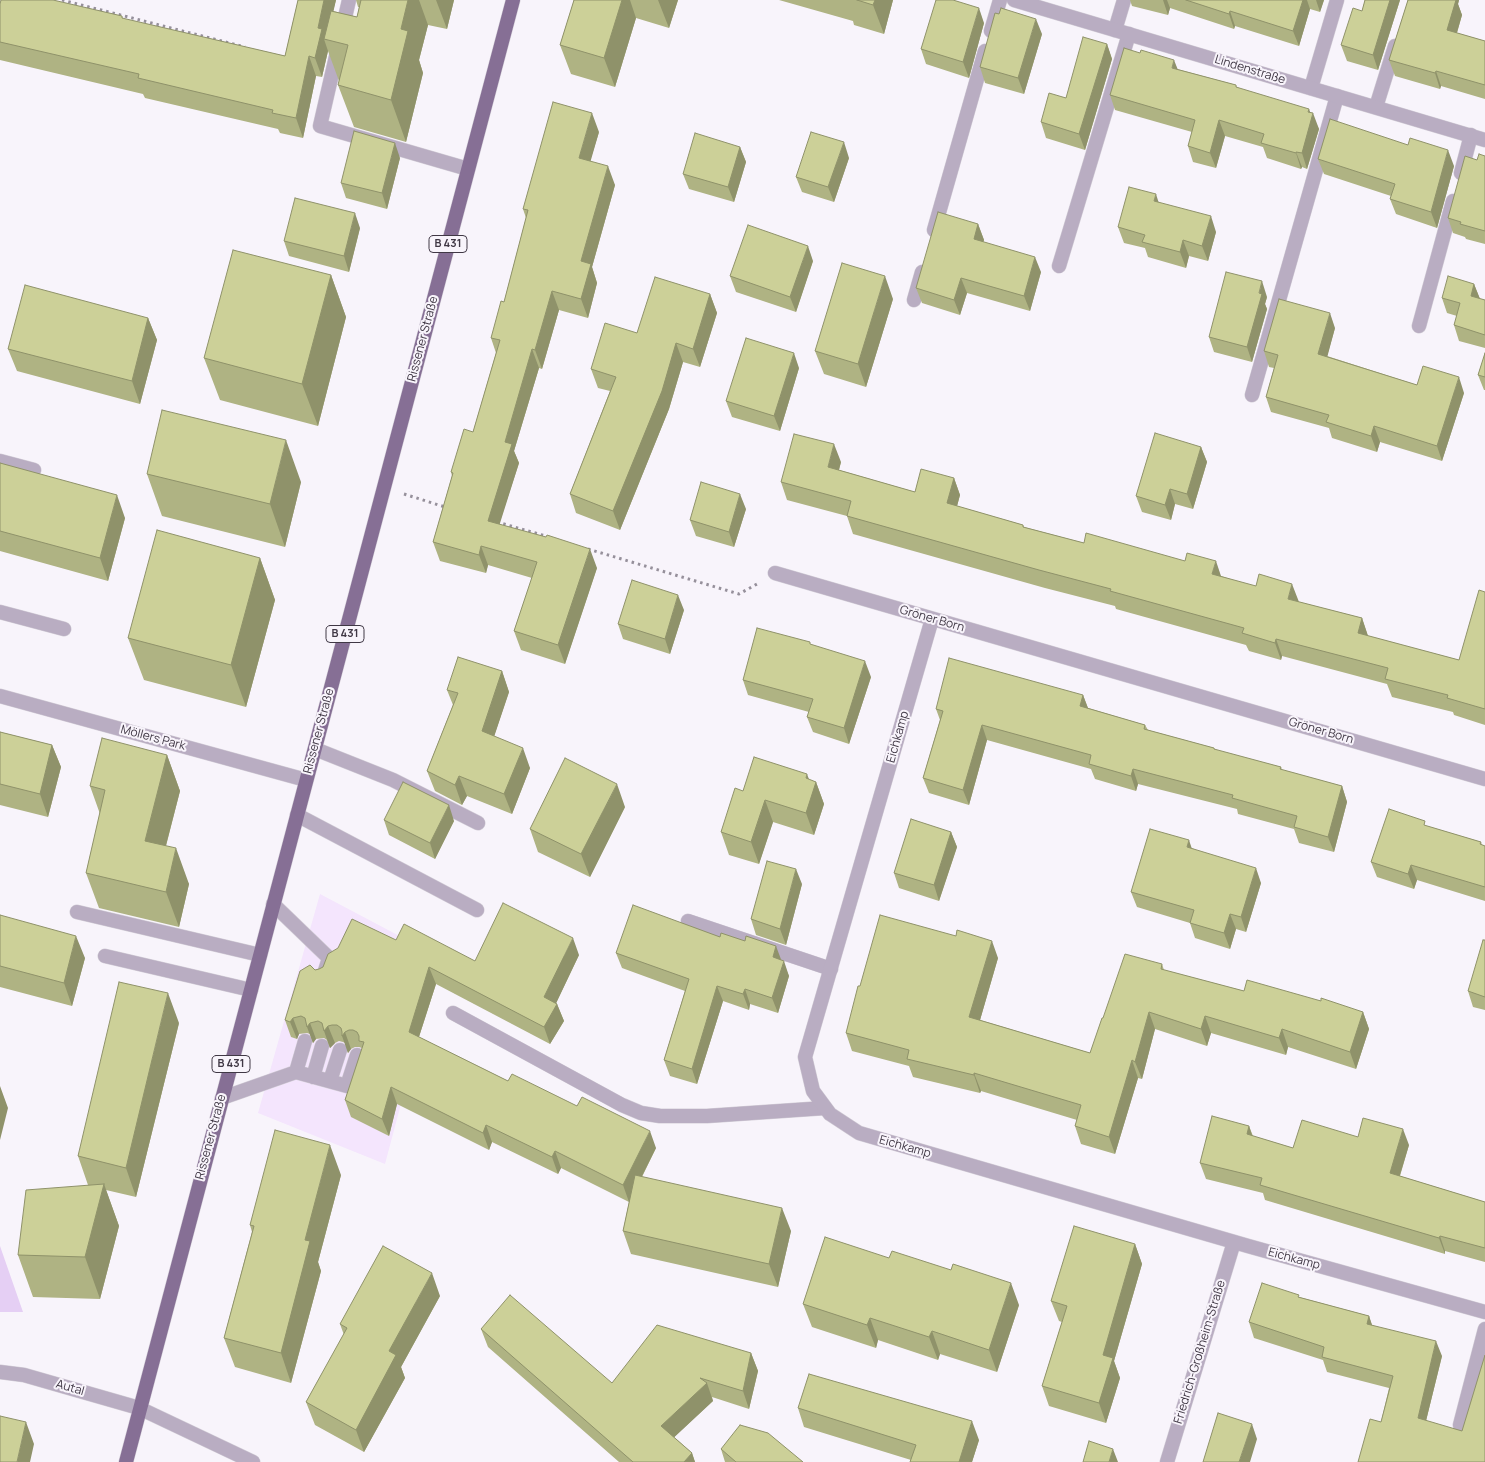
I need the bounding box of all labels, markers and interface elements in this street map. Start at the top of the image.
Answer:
street label: Lindenstraße [1213,52,1287,88]
road number: B 431 [429,235,467,252]
street label: Rissener Straße [405,295,441,383]
street label: Gröner Born [898,603,966,635]
road number: B 431 [326,626,364,642]
street label: Rissener Straße [301,687,337,775]
street label: Eichkamp [884,709,912,765]
street label: Gröner Born [1287,715,1355,747]
street label: Möllers Park [119,722,187,754]
road number: B 431 [212,1056,250,1072]
street label: Rissener Straße [193,1093,229,1181]
street label: Eichkamp [877,1133,933,1161]
street label: Eichkamp [1266,1245,1322,1273]
street label: Friedrich-Großheim-Straße [1171,1278,1229,1426]
street label: Autal [54,1377,86,1399]

